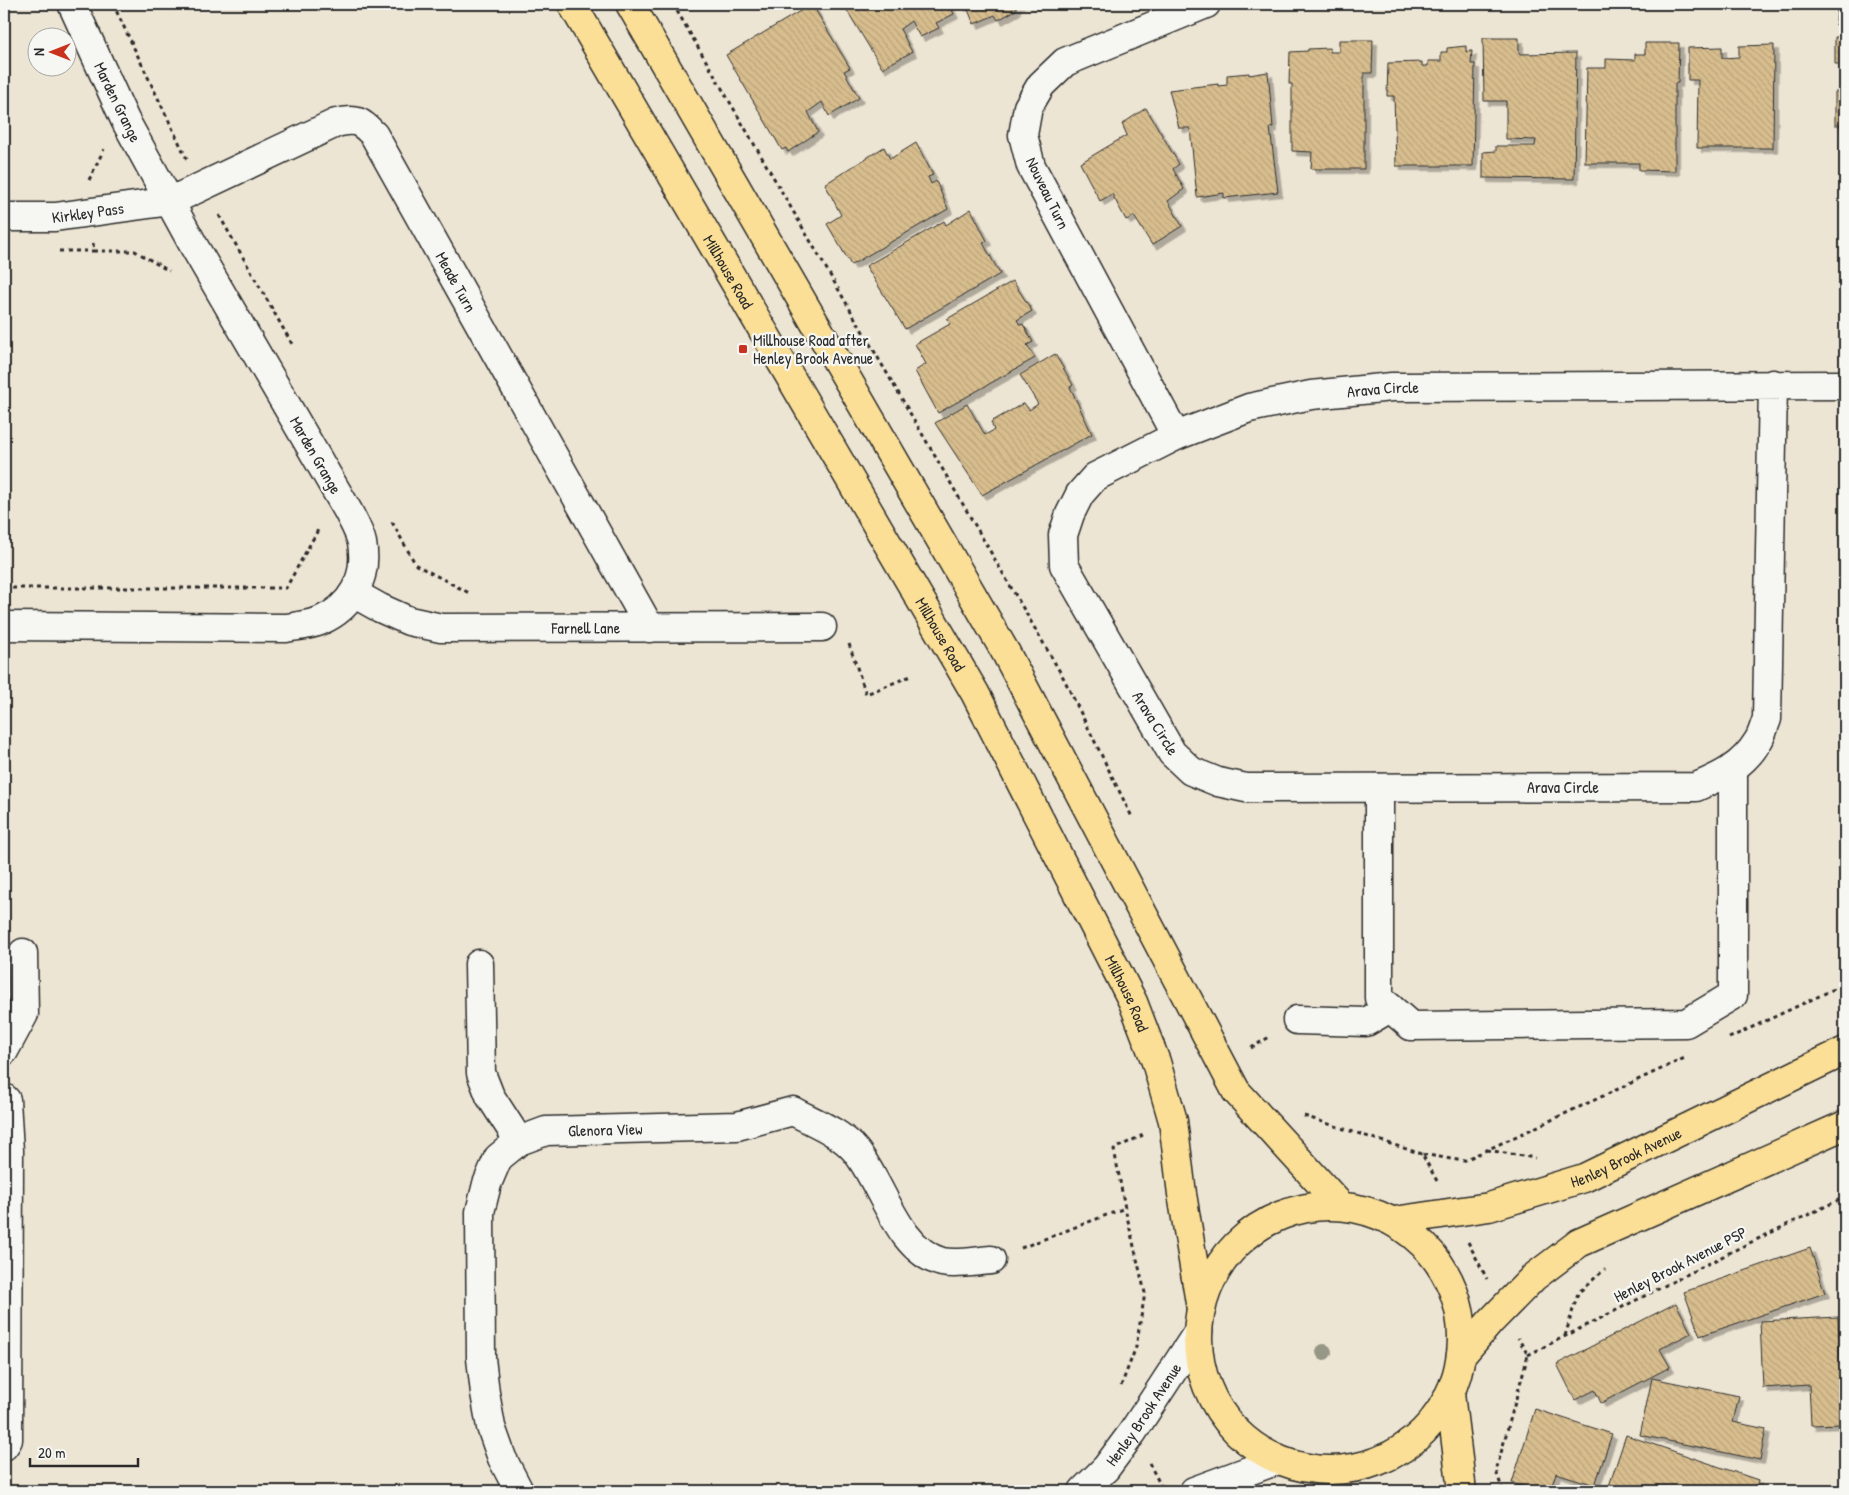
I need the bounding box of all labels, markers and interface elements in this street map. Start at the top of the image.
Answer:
north arrow [28,28,78,78]
text: N [29,48,48,56]
street label: Marden Grange [89,58,147,146]
street label: Nouveau Turn [1021,153,1075,233]
street label: Kirkley Pass [50,197,125,228]
street label: Millhouse Road [698,231,759,313]
street label: Meade Turn [431,248,482,316]
place label: Millhouse Road after Henley Brook Avenue [753,329,874,369]
marker: Millhouse Road after Henley Brook Avenue [737,343,749,355]
street label: Arava Circle [1346,376,1419,402]
street label: Marden Grange [285,412,347,498]
street label: Millhouse Road [910,593,971,675]
street label: Farnell Lane [551,617,621,639]
street label: Arava Circle [1128,687,1185,760]
street label: Arava Circle [1527,776,1600,798]
street label: Millhouse Road [1100,951,1154,1035]
street label: Glenora View [568,1117,643,1141]
street label: Henley Brook Avenue [1568,1121,1685,1192]
street label: Henley Brook Avenue PSP [1610,1221,1750,1307]
street label: Henley Brook Avenue [1100,1358,1186,1470]
scale bar [30,1435,138,1467]
text: 20 m [38,1442,65,1463]

